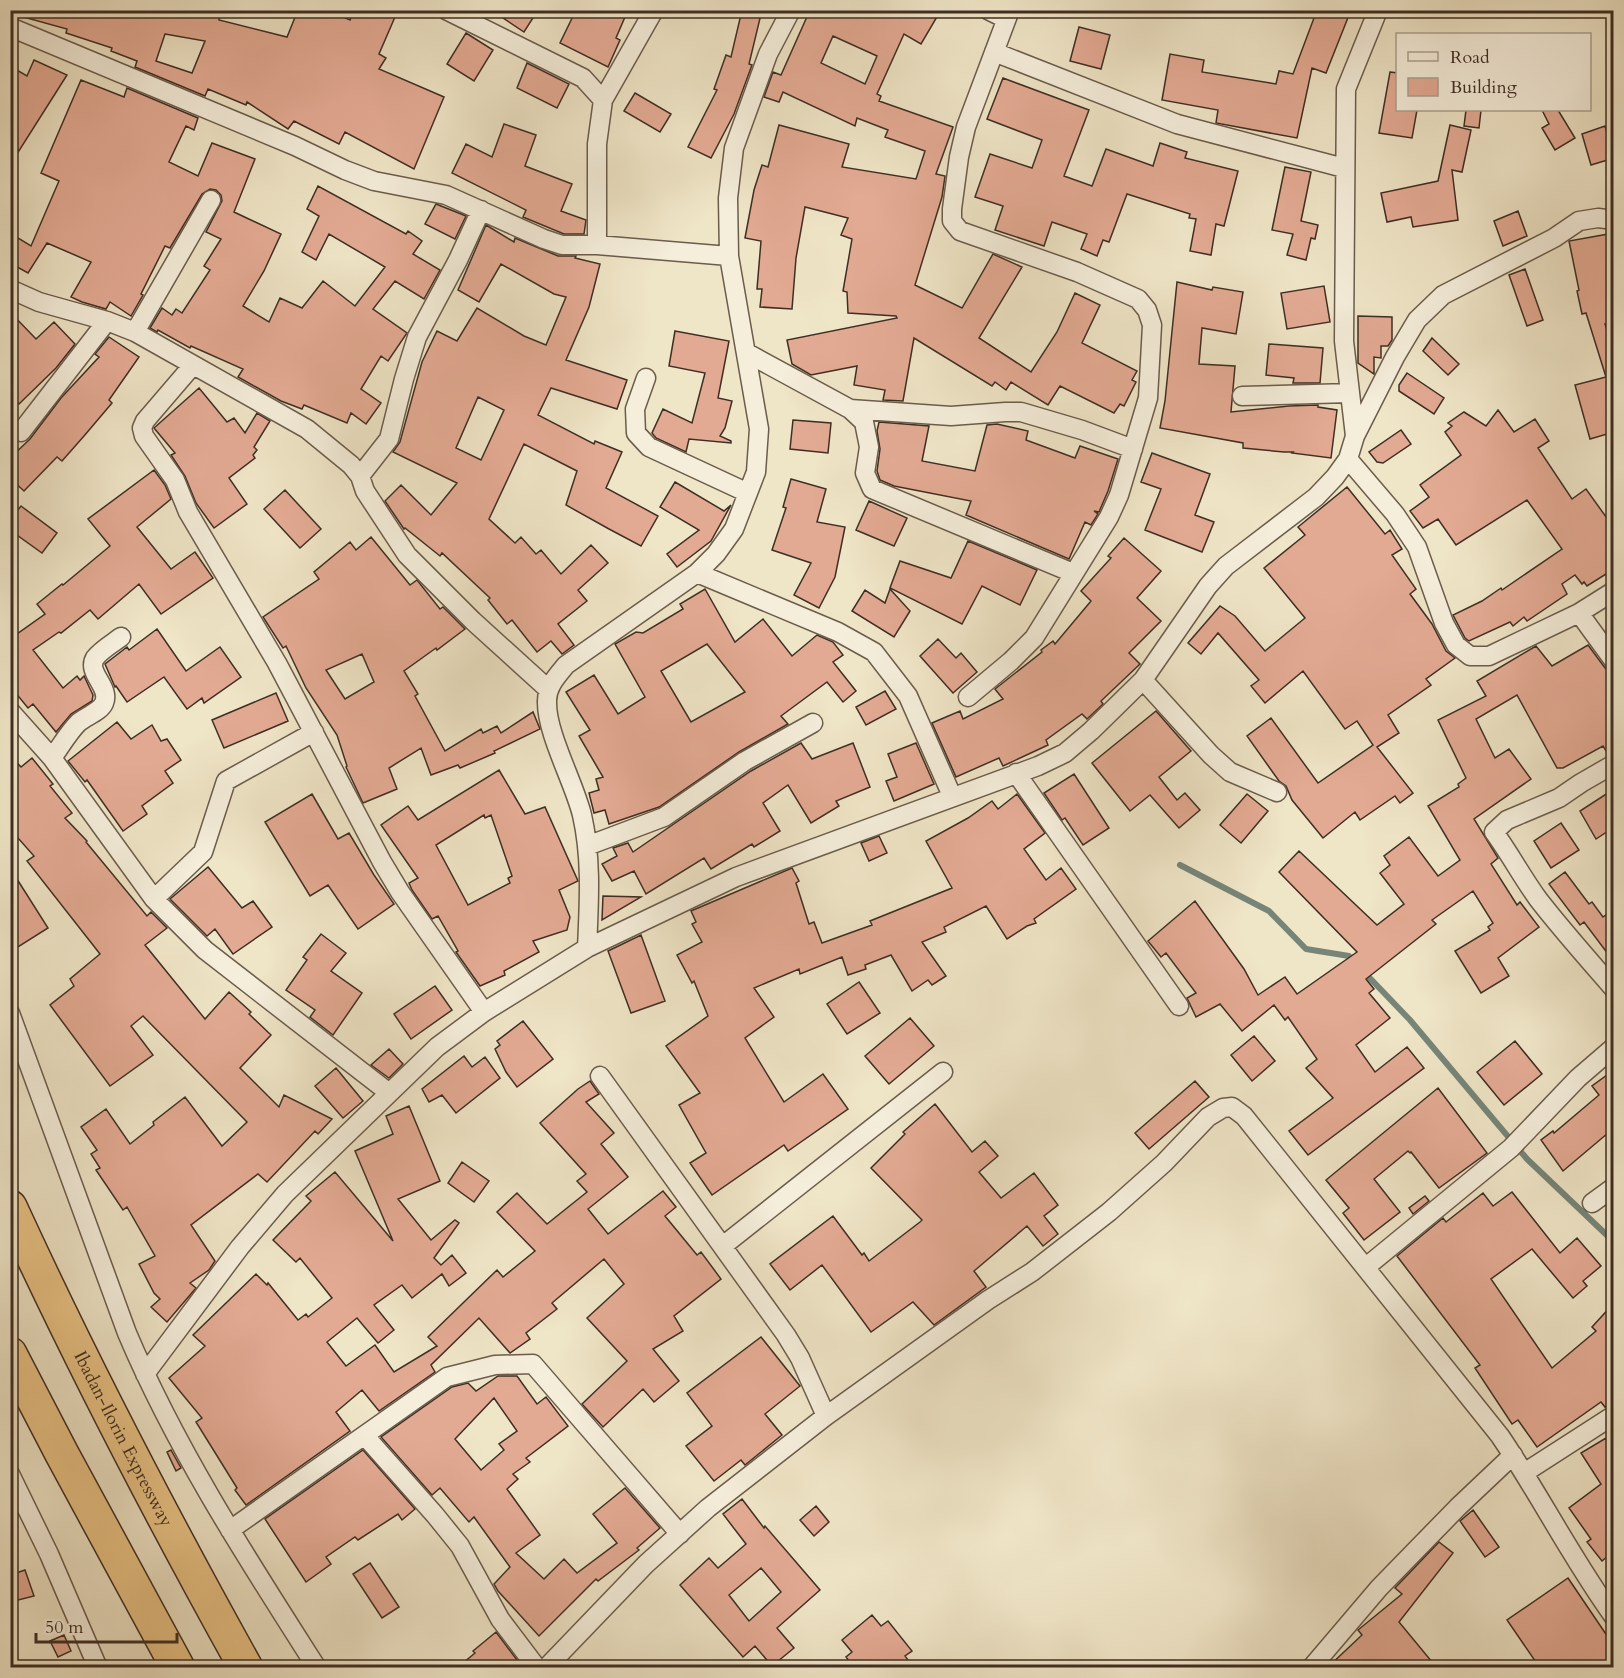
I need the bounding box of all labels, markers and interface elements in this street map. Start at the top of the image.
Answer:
legend [1396,33,1591,111]
text: Road [1450,45,1490,70]
text: Building [1450,75,1518,100]
street label: Ibadan-Ilorin Expressway [68,1346,179,1531]
scale bar [36,1606,177,1644]
text: 50 m [45,1615,84,1640]

